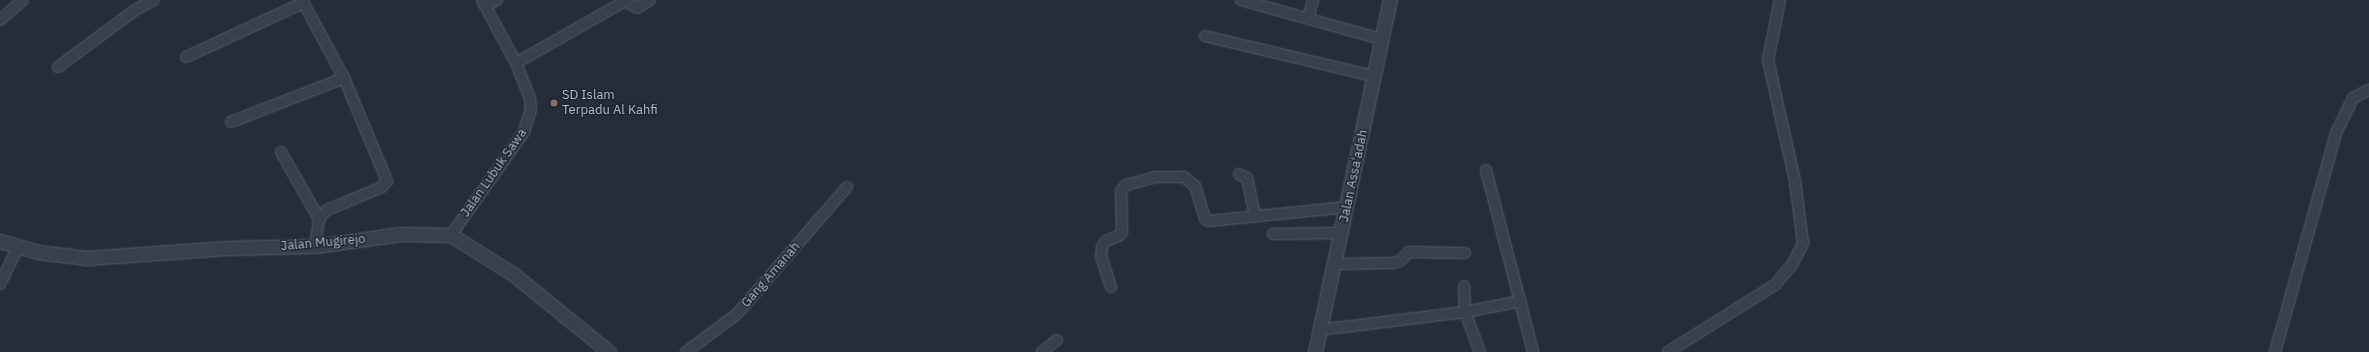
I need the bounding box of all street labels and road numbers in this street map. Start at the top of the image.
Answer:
street label: Jalan Lubuk Sawa [458,126,530,220]
street label: Jalan Assa'adah [1337,128,1371,224]
street label: Jalan Mugirejo [280,232,366,254]
street label: Gang Amanah [738,239,804,311]

